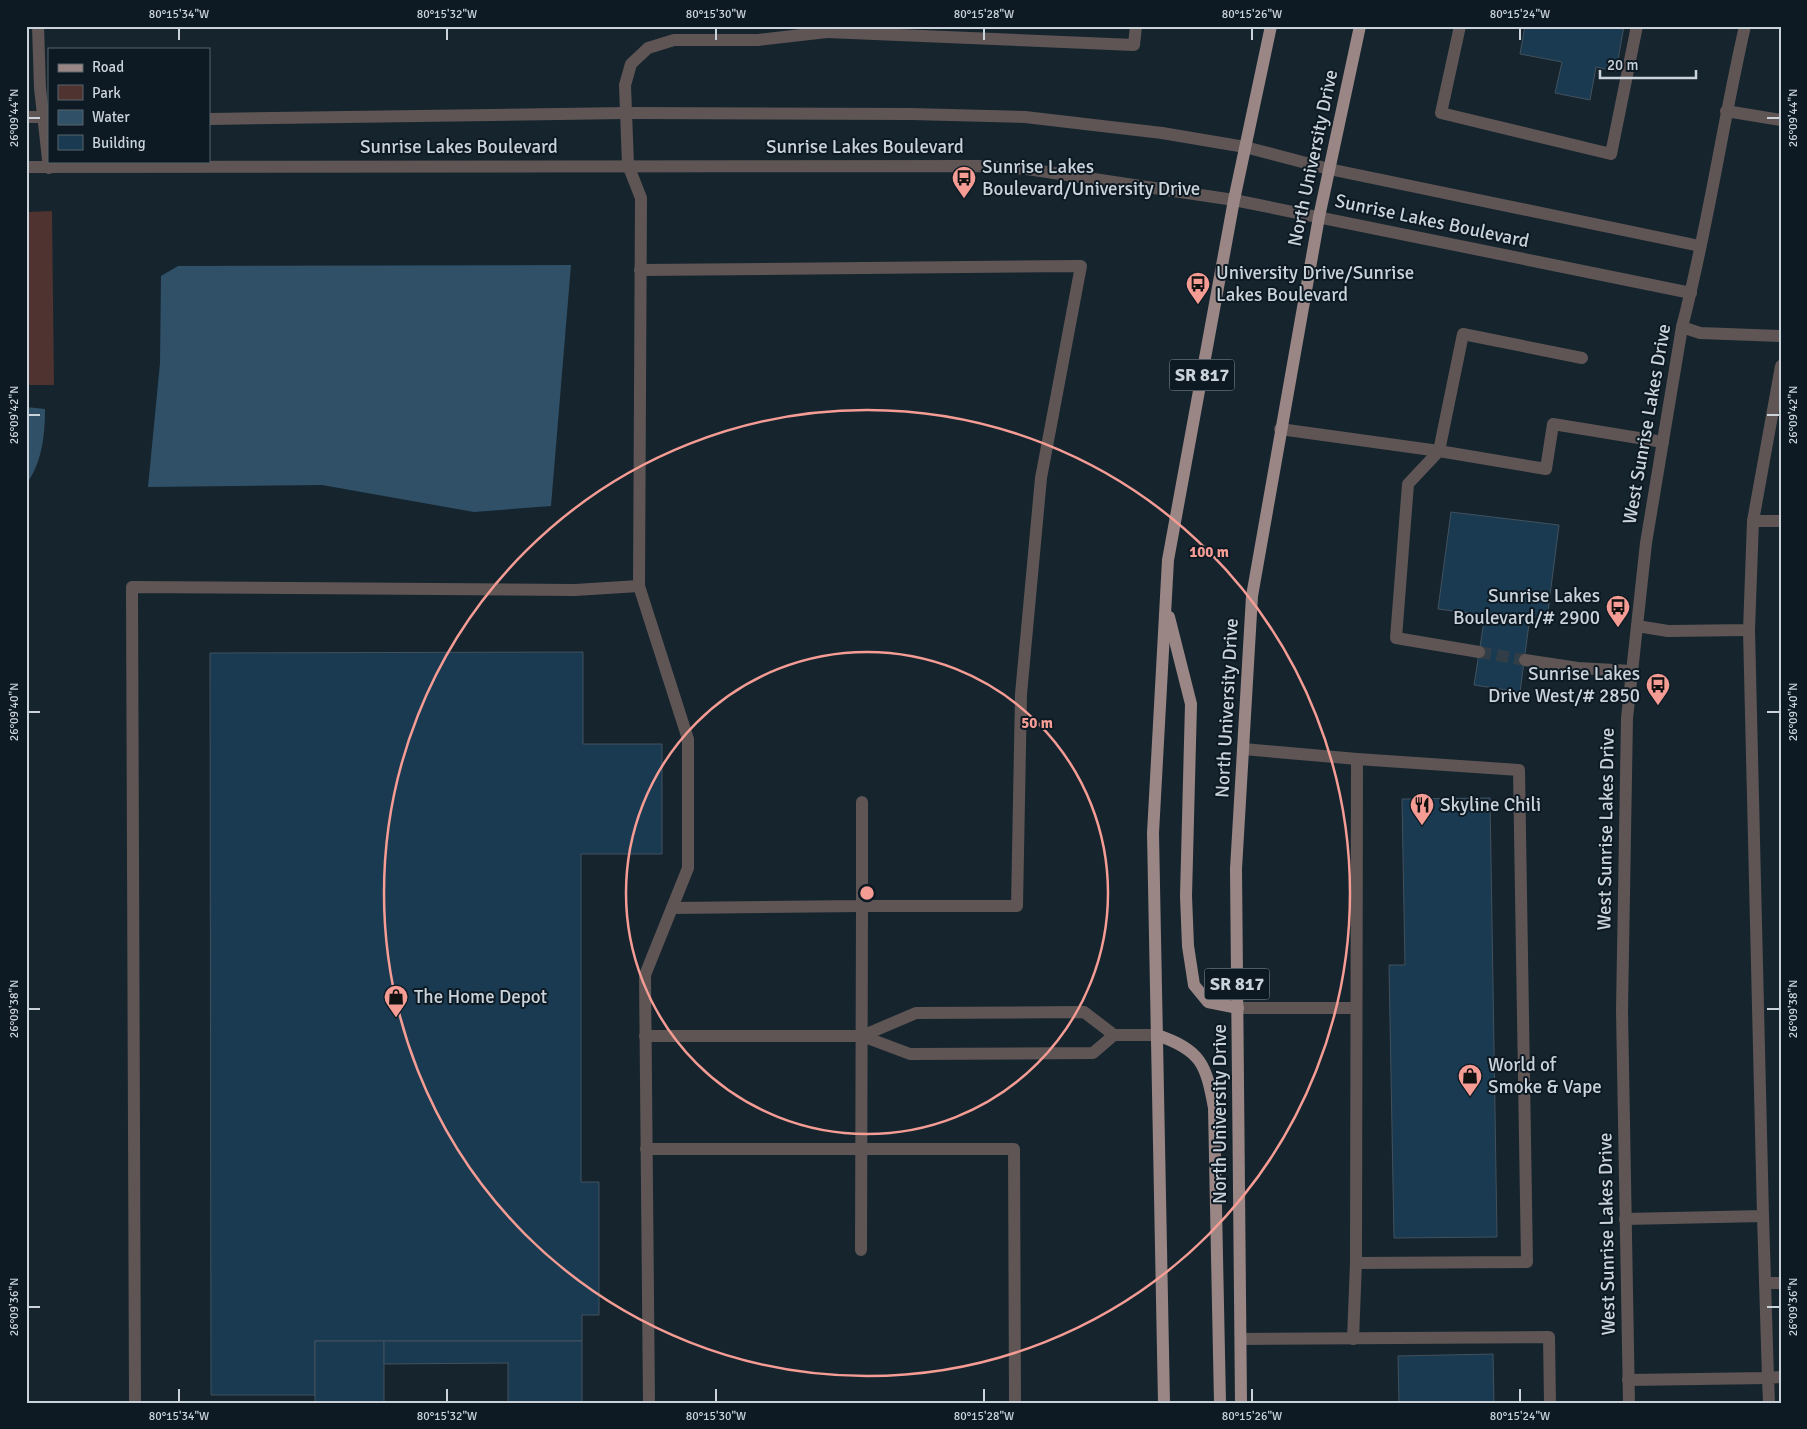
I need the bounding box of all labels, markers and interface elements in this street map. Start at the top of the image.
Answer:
text: 80°15'34"W [149,7,209,22]
text: 80°15'32"W [417,7,477,22]
text: 80°15'30"W [686,7,746,22]
text: 80°15'28"W [954,7,1014,22]
text: 80°15'26"W [1222,7,1282,22]
text: 80°15'24"W [1490,7,1550,22]
legend [48,48,210,162]
scale bar [1600,48,1696,80]
text: 20 m [1607,56,1638,74]
text: Road [92,58,124,76]
street label: North University Drive [1283,67,1343,249]
text: Park [92,84,121,102]
text: 26°09'44"N [7,89,22,147]
text: 26°09'44"N [1786,89,1801,147]
text: Water [92,108,130,126]
text: Building [92,134,146,152]
street label: Sunrise Lakes Boulevard [360,135,558,159]
street label: Sunrise Lakes Boulevard [766,135,964,159]
place label: Sunrise Lakes Boulevard/University Drive [982,155,1200,201]
bus stop icon: Sunrise Lakes Boulevard/University Drive [951,165,977,199]
street label: Sunrise Lakes Boulevard [1333,189,1531,253]
place label: University Drive/Sunrise Lakes Boulevard [1216,261,1414,307]
bus stop icon: University Drive/Sunrise Lakes Boulevard [1185,271,1211,305]
street label: West Sunrise Lakes Drive [1618,322,1676,526]
road number: SR 817 [1170,360,1234,390]
text: 26°09'42"N [7,386,22,444]
text: 26°09'42"N [1786,386,1801,444]
text: 100 m [1189,543,1229,561]
place label: Sunrise Lakes Boulevard/# 2900 [1453,584,1600,630]
bus stop icon: Sunrise Lakes Boulevard/# 2900 [1605,594,1631,628]
street label: North University Drive [1210,618,1244,798]
place label: Sunrise Lakes Drive West/# 2850 [1488,662,1640,708]
bus stop icon: Sunrise Lakes Drive West/# 2850 [1645,672,1671,706]
text: 26°09'40"N [7,683,22,741]
text: 26°09'40"N [1786,683,1801,741]
text: 50 m [1021,714,1053,732]
street label: West Sunrise Lakes Drive [1592,727,1620,931]
restaurant icon: Skyline Chili [1409,792,1435,826]
place label: Skyline Chili [1440,793,1541,817]
centre of rings [858,884,876,902]
road number: SR 817 [1204,969,1270,1000]
text: 26°09'38"N [7,980,22,1038]
text: 26°09'38"N [1786,980,1801,1038]
shop icon: The Home Depot [383,984,409,1018]
place label: The Home Depot [414,985,548,1009]
street label: North University Drive [1208,1024,1232,1204]
place label: World of Smoke & Vape [1488,1053,1602,1099]
shop icon: World of Smoke & Vape [1457,1063,1483,1097]
street label: West Sunrise Lakes Drive [1593,1132,1621,1336]
text: 26°09'36"N [7,1278,22,1336]
text: 26°09'36"N [1786,1278,1801,1336]
text: 80°15'34"W [149,1409,209,1424]
text: 80°15'32"W [417,1409,477,1424]
text: 80°15'30"W [686,1409,746,1424]
text: 80°15'28"W [954,1409,1014,1424]
text: 80°15'26"W [1222,1409,1282,1424]
text: 80°15'24"W [1490,1409,1550,1424]

